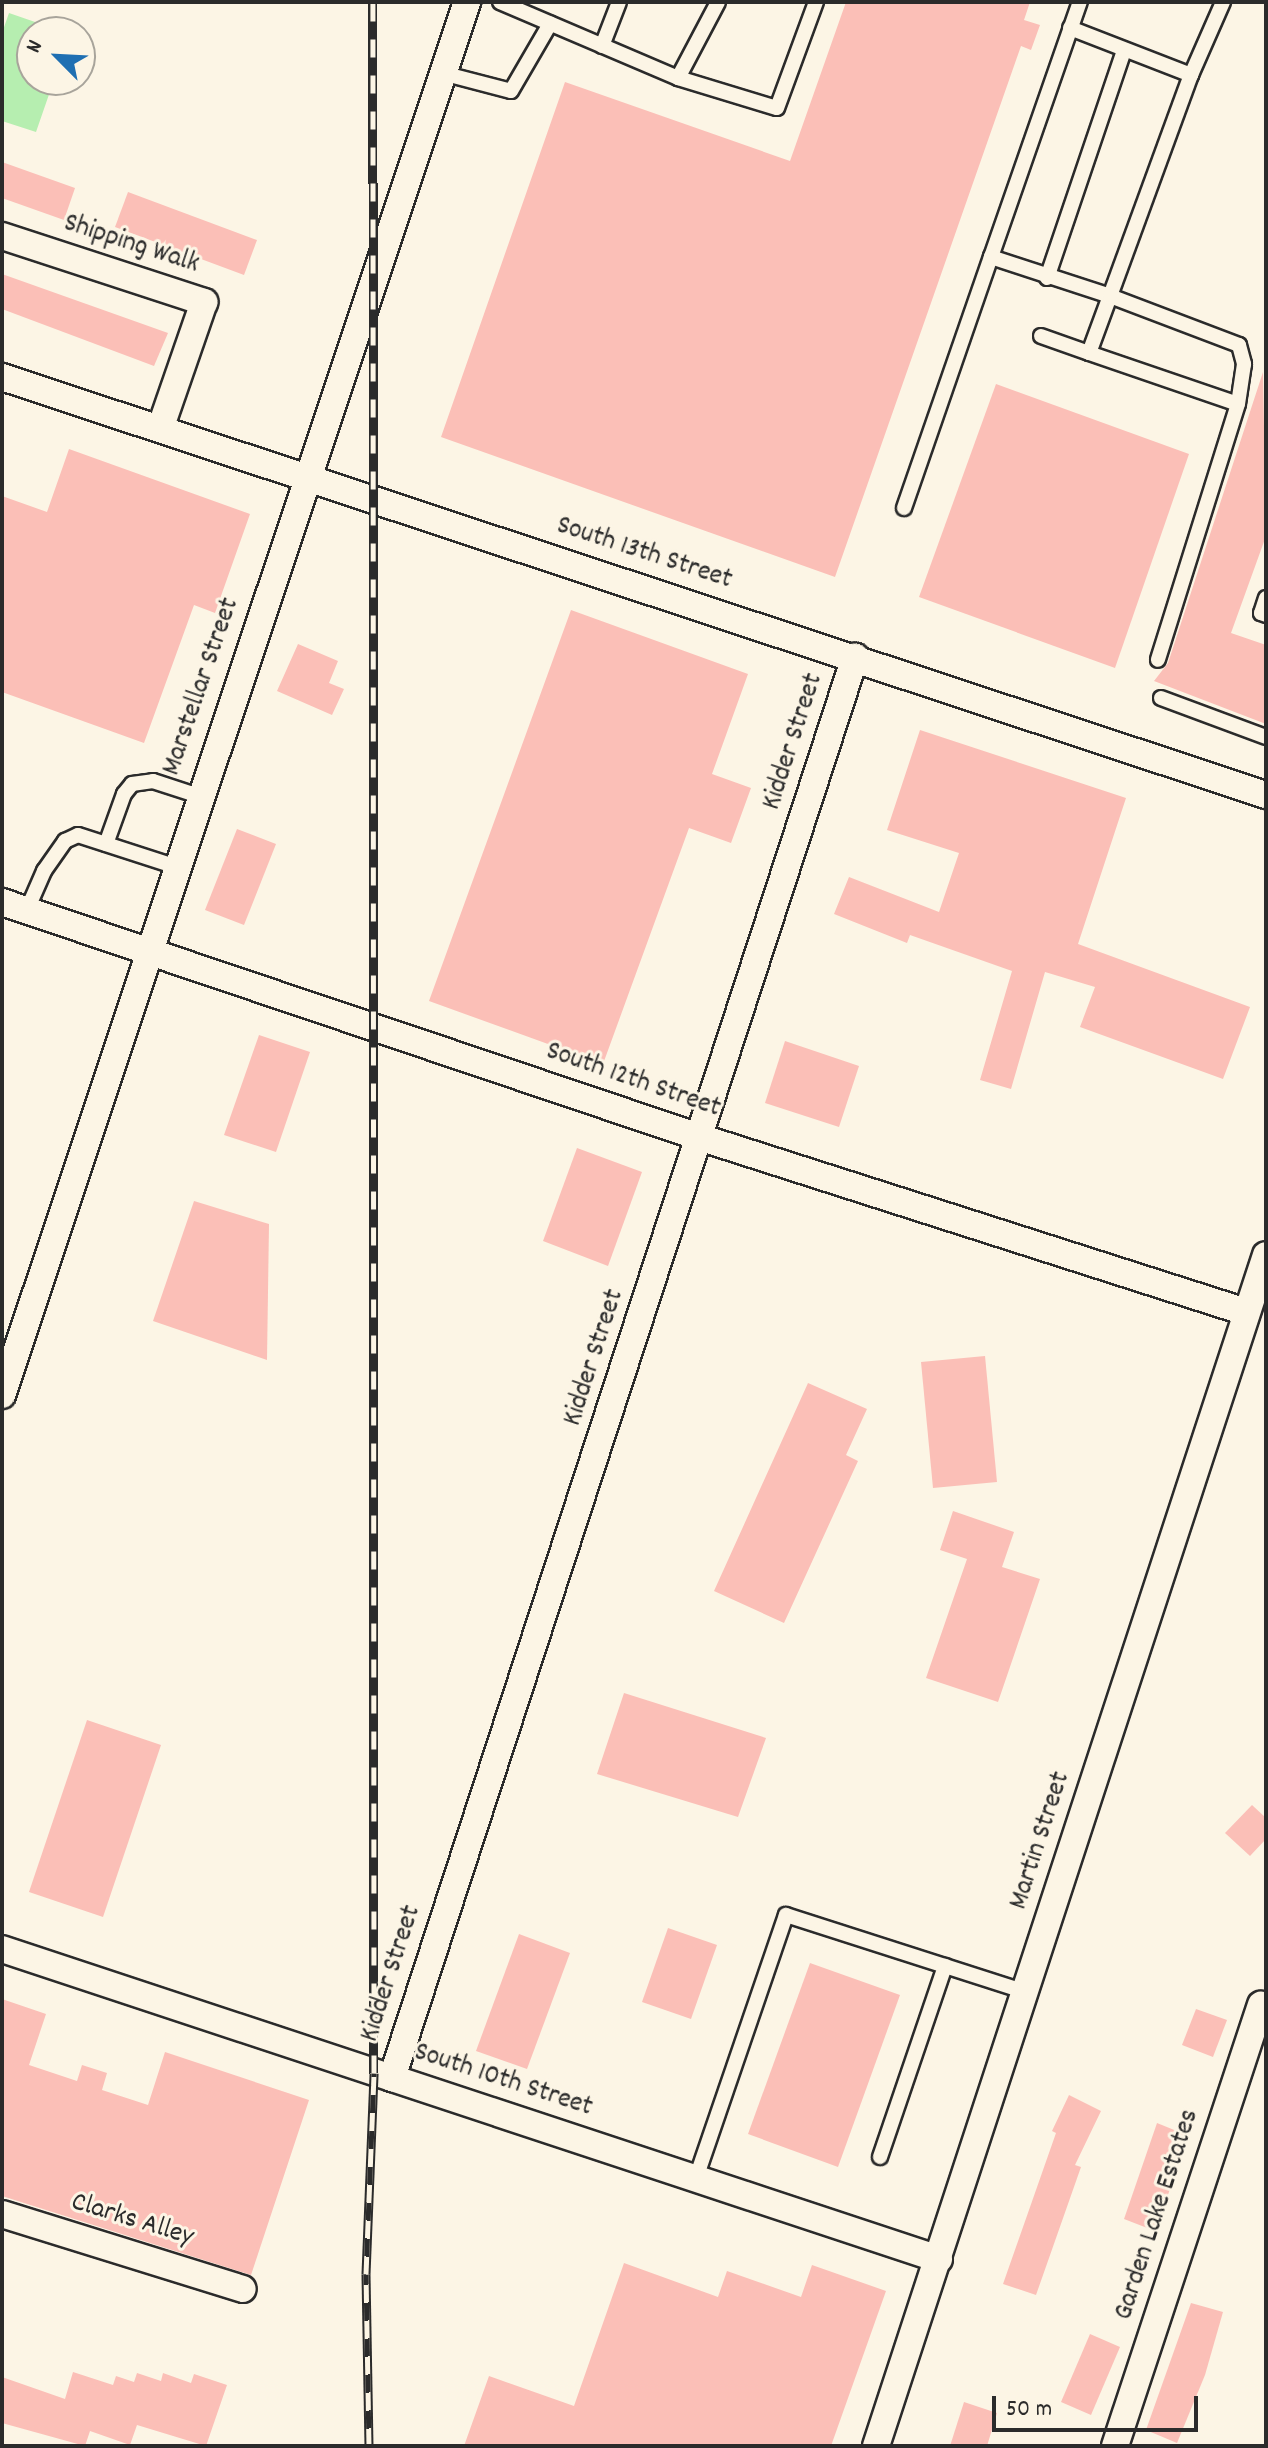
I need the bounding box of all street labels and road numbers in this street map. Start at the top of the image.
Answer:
street label: Shipping Walk [59,207,203,283]
street label: South 13th Street [552,510,736,598]
street label: Marstellar Street [156,594,248,780]
street label: Kidder Street [756,670,832,814]
street label: South 12th Street [541,1035,725,1127]
street label: Kidder Street [557,1286,633,1430]
street label: Martin Street [1003,1768,1079,1914]
street label: Kidder Street [354,1902,430,2046]
street label: South 10th Street [410,2036,596,2126]
street label: Garden Lake Estates [1108,2105,1208,2325]
street label: Clarks Alley [67,2187,197,2255]

